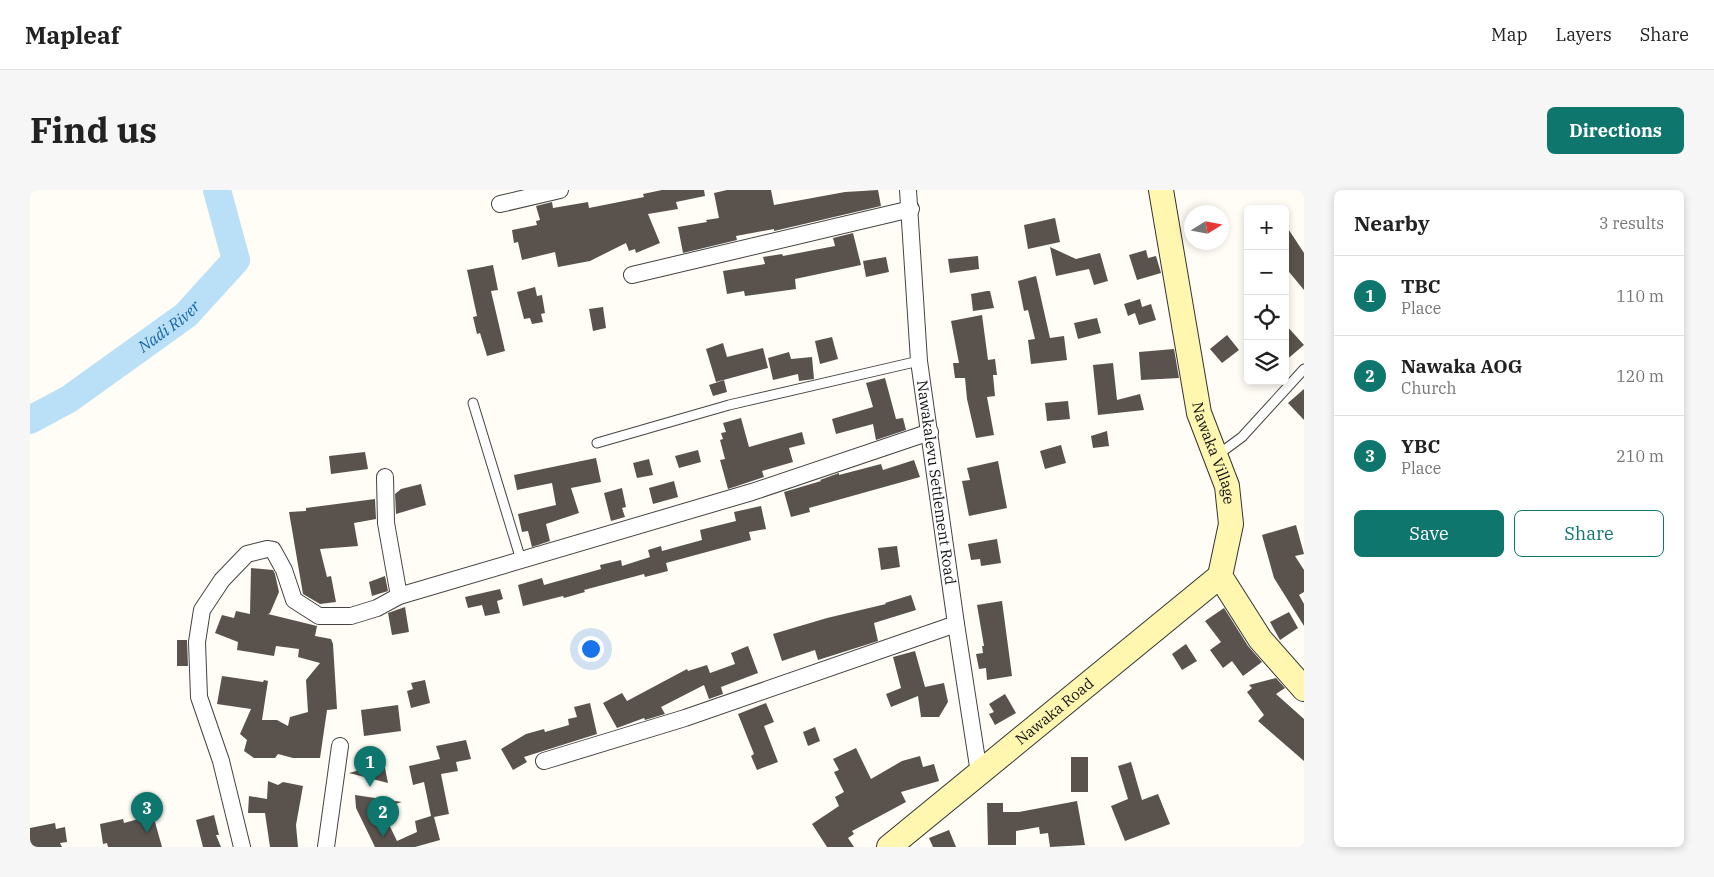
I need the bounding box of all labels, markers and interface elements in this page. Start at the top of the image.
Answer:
text: Mapleaf [25,19,120,51]
text: Map [1491,23,1528,46]
text: Layers [1556,23,1612,46]
text: Share [1640,23,1689,46]
text: Find us [30,107,157,153]
button: Directions [1547,107,1684,154]
north arrow [1184,205,1229,250]
map controls [1244,205,1289,385]
button: + [1244,205,1289,250]
text: Nearby [1354,209,1430,237]
text: 3 results [1599,213,1664,233]
button: − [1244,250,1289,295]
text: TBC [1401,274,1441,298]
text: 1 [1365,286,1375,306]
text: 110 m [1616,286,1664,306]
button: locate [1244,295,1289,340]
water label: Nadi River [133,296,205,357]
text: Place [1401,298,1441,318]
button: layers [1244,340,1289,385]
text: Nawaka AOG [1401,354,1522,378]
text: 2 [1365,366,1375,386]
text: 120 m [1616,366,1664,386]
text: Church [1401,378,1457,398]
street label: Nawakalevu Settlement Road [913,379,960,586]
street label: Nawaka Village [1188,400,1239,505]
text: YBC [1401,434,1440,458]
text: 3 [1365,446,1375,466]
text: 210 m [1616,446,1664,466]
text: Place [1401,458,1441,478]
button: Save [1354,510,1504,557]
button: Share [1514,510,1664,557]
your location [578,636,604,662]
street label: Nawaka Road [1011,673,1097,749]
pin: 1 [354,746,386,787]
pin: 3 [131,792,163,833]
pin: 2 [367,796,399,837]

